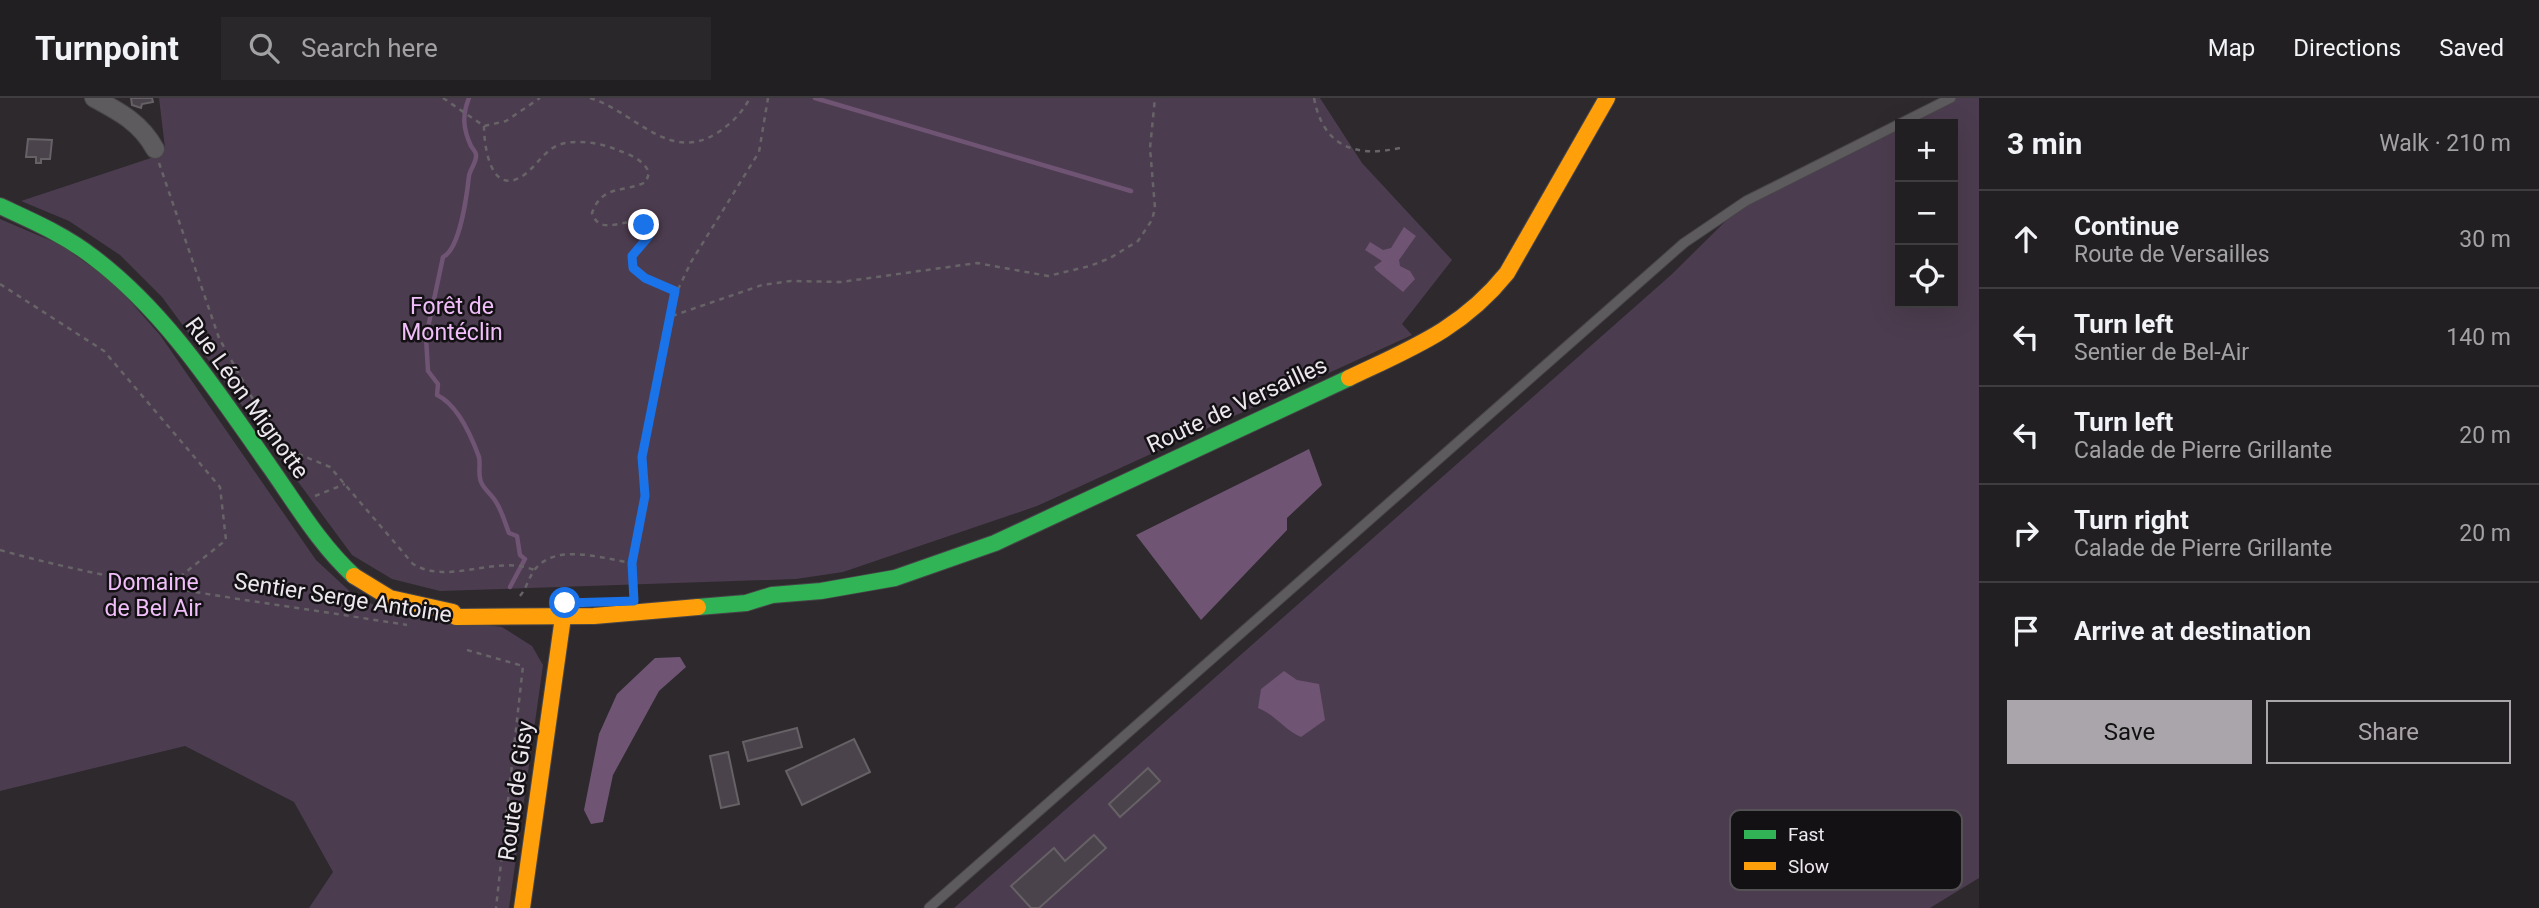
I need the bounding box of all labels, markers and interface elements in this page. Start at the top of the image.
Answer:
search box [221,17,711,80]
text: Turnpoint [35,29,179,68]
icon: search [245,29,283,67]
text: Search here [301,33,438,63]
text: Map [2208,34,2255,62]
text: Directions [2293,34,2401,62]
text: Saved [2439,34,2504,62]
map controls [1895,119,1958,308]
button: + [1895,119,1958,182]
text: 3 min [2007,126,2082,161]
text: Walk · 210 m [2379,130,2511,157]
button: − [1895,182,1958,245]
route end [628,209,659,240]
text: Continue [2074,211,2179,241]
icon: ahead [2007,220,2045,258]
text: 30 m [2459,226,2511,253]
text: Route de Versailles [2074,241,2270,268]
button: locate [1895,245,1958,308]
park label: Forêt de Montéclin [401,293,503,346]
text: Turn left [2074,309,2173,339]
street label: Rue Léon Mignotte [179,312,315,484]
icon: left [2007,318,2045,356]
text: 140 m [2446,324,2511,351]
text: Sentier de Bel-Air [2074,339,2249,366]
street label: Route de Versailles [1143,351,1331,459]
text: Turn left [2074,407,2173,437]
icon: left [2007,416,2045,454]
text: 20 m [2459,422,2511,449]
text: Calade de Pierre Grillante [2074,437,2332,464]
text: Turn right [2074,505,2189,535]
icon: right [2007,514,2045,552]
text: 20 m [2459,520,2511,547]
text: Calade de Pierre Grillante [2074,535,2332,562]
street label: Sentier Serge Antoine [232,567,454,629]
park label: Domaine de Bel Air [104,569,202,622]
route start [549,587,580,618]
icon: arrive [2007,612,2045,650]
text: Arrive at destination [2074,616,2311,646]
button: Save [2007,700,2252,764]
button: Share [2266,700,2511,764]
street label: Route de Gisy [493,720,539,862]
legend [1730,810,1962,890]
text: Fast [1788,823,1825,846]
text: Slow [1788,855,1829,878]

